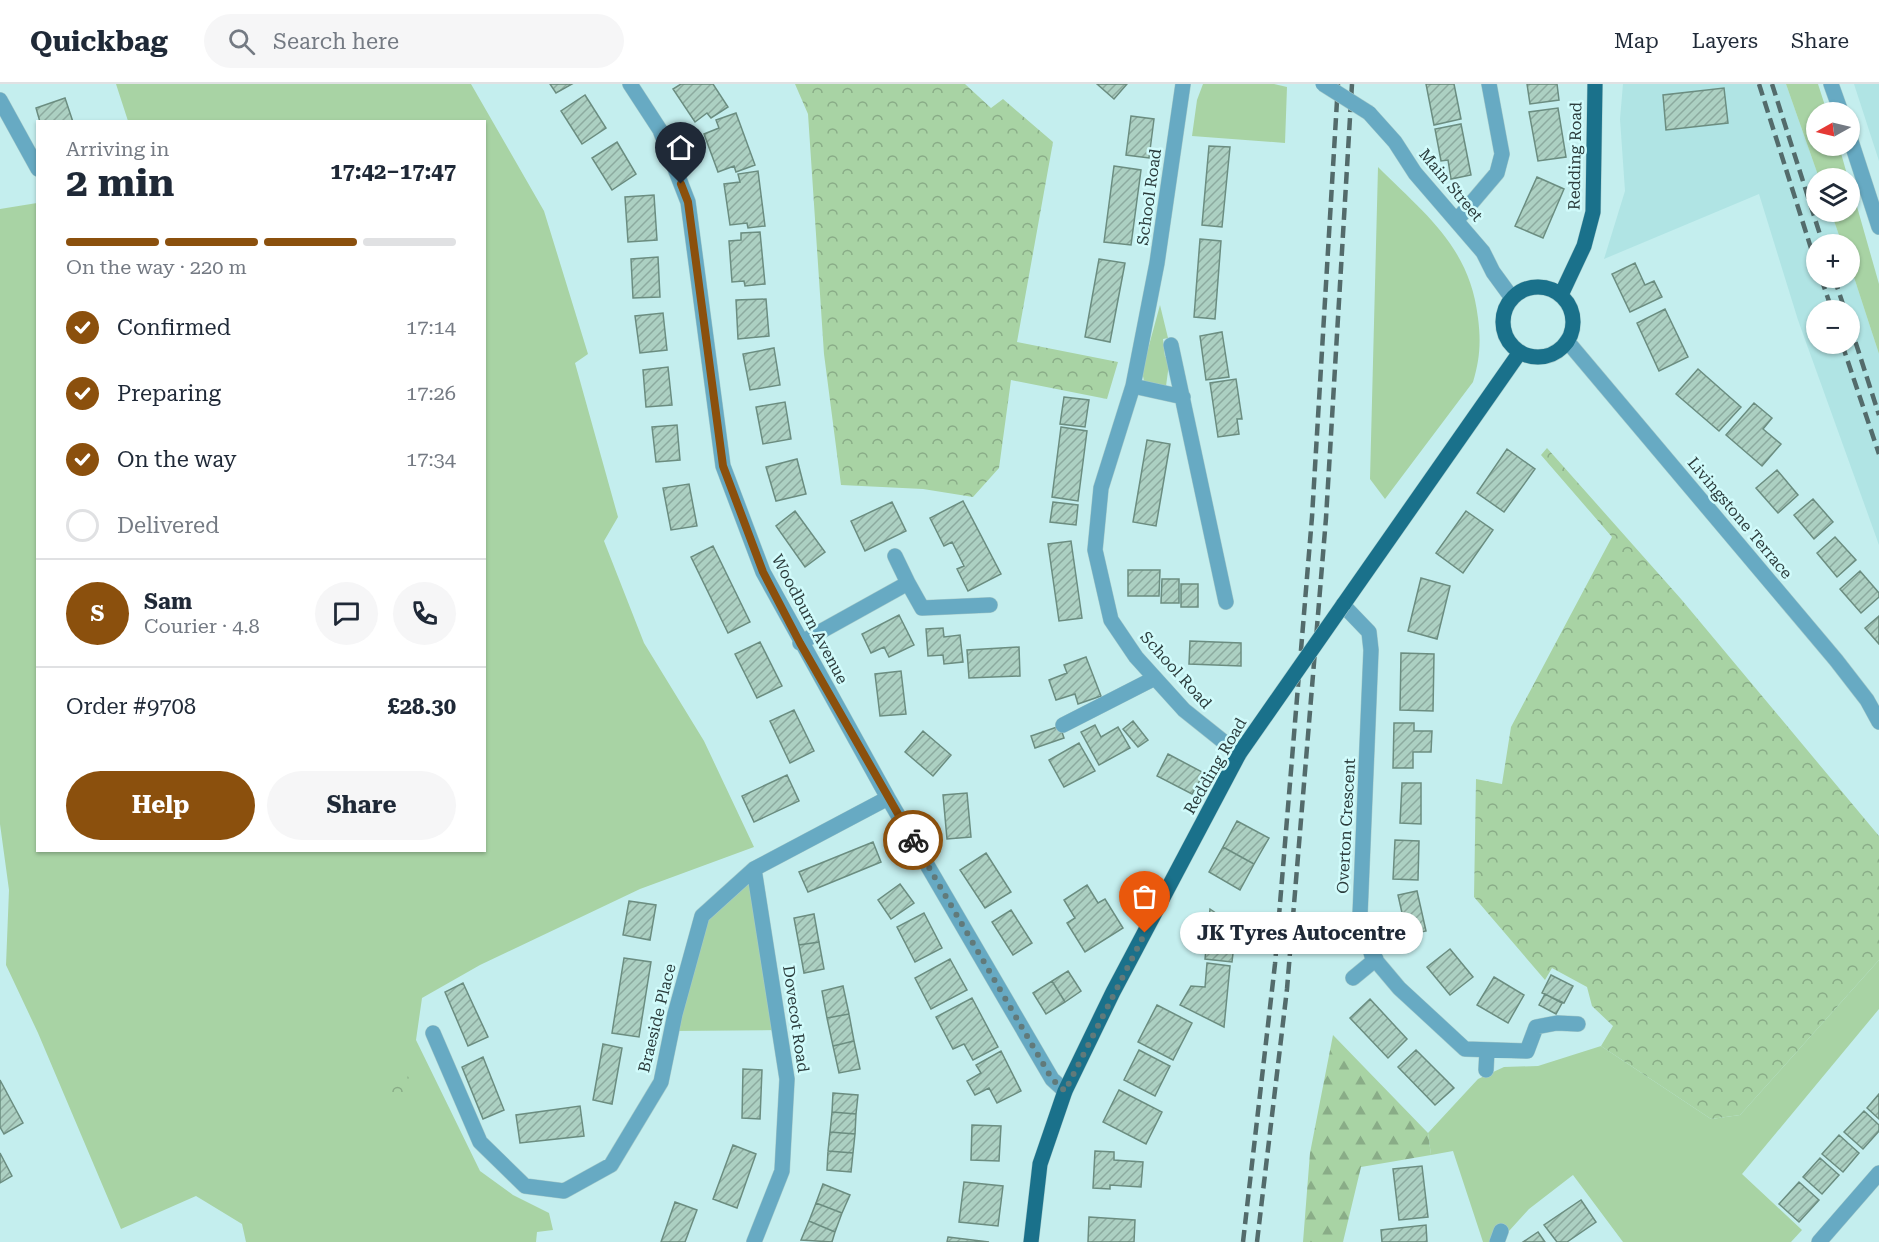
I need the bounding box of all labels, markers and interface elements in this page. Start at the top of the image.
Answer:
search box [204,14,624,68]
text: Quickbag [30,25,168,58]
icon: search [225,25,258,58]
text: Search here [273,29,399,54]
text: Map [1614,29,1659,53]
text: Layers [1692,29,1758,53]
text: Share [1791,29,1849,53]
street label: Redding Road [1565,102,1585,210]
north arrow [1806,102,1860,156]
map controls [1806,102,1860,354]
pin [655,122,706,184]
icon: home [664,131,697,164]
text: Arriving in [66,137,169,161]
street label: Main Street [1415,145,1487,225]
street label: School Road [1133,147,1165,247]
text: 17:42–17:47 [330,159,456,184]
text: 2 min [66,160,174,206]
button: layers [1806,168,1860,222]
button: + [1806,234,1860,288]
text: On the way · 220 m [66,255,247,279]
button: − [1806,300,1860,354]
icon: check [66,311,99,344]
text: Confirmed [117,315,231,340]
text: 17:14 [406,315,456,339]
icon: check [66,377,99,410]
text: Preparing [117,381,221,406]
text: 17:26 [406,381,456,405]
icon: check [66,443,99,476]
text: On the way [117,447,237,472]
text: 17:34 [406,447,456,471]
street label: Livingstone Terrace [1684,453,1797,583]
text: Delivered [117,513,219,538]
street label: Woodburn Avenue [768,551,852,687]
button: chat [315,582,378,645]
button: phone [393,582,456,645]
text: Sam [144,589,192,614]
text: S [91,601,104,626]
text: Courier · 4.8 [144,614,260,638]
street label: School Road [1136,627,1216,713]
text: Order #9708 [66,694,196,719]
text: £28.30 [387,694,456,719]
street label: Redding Road [1180,714,1250,818]
street label: Overton Crescent [1333,758,1359,894]
button: Help [66,771,255,840]
button: Share [267,771,456,840]
courier [883,810,943,870]
icon: bike [897,824,930,857]
pin [1119,871,1170,933]
icon: bag [1128,880,1161,913]
callout: JK Tyres Autocentre [1181,912,1424,954]
text: JK Tyres Autocentre [1197,921,1406,945]
street label: Braeside Place [634,961,680,1074]
street label: Dovecot Road [779,964,813,1074]

